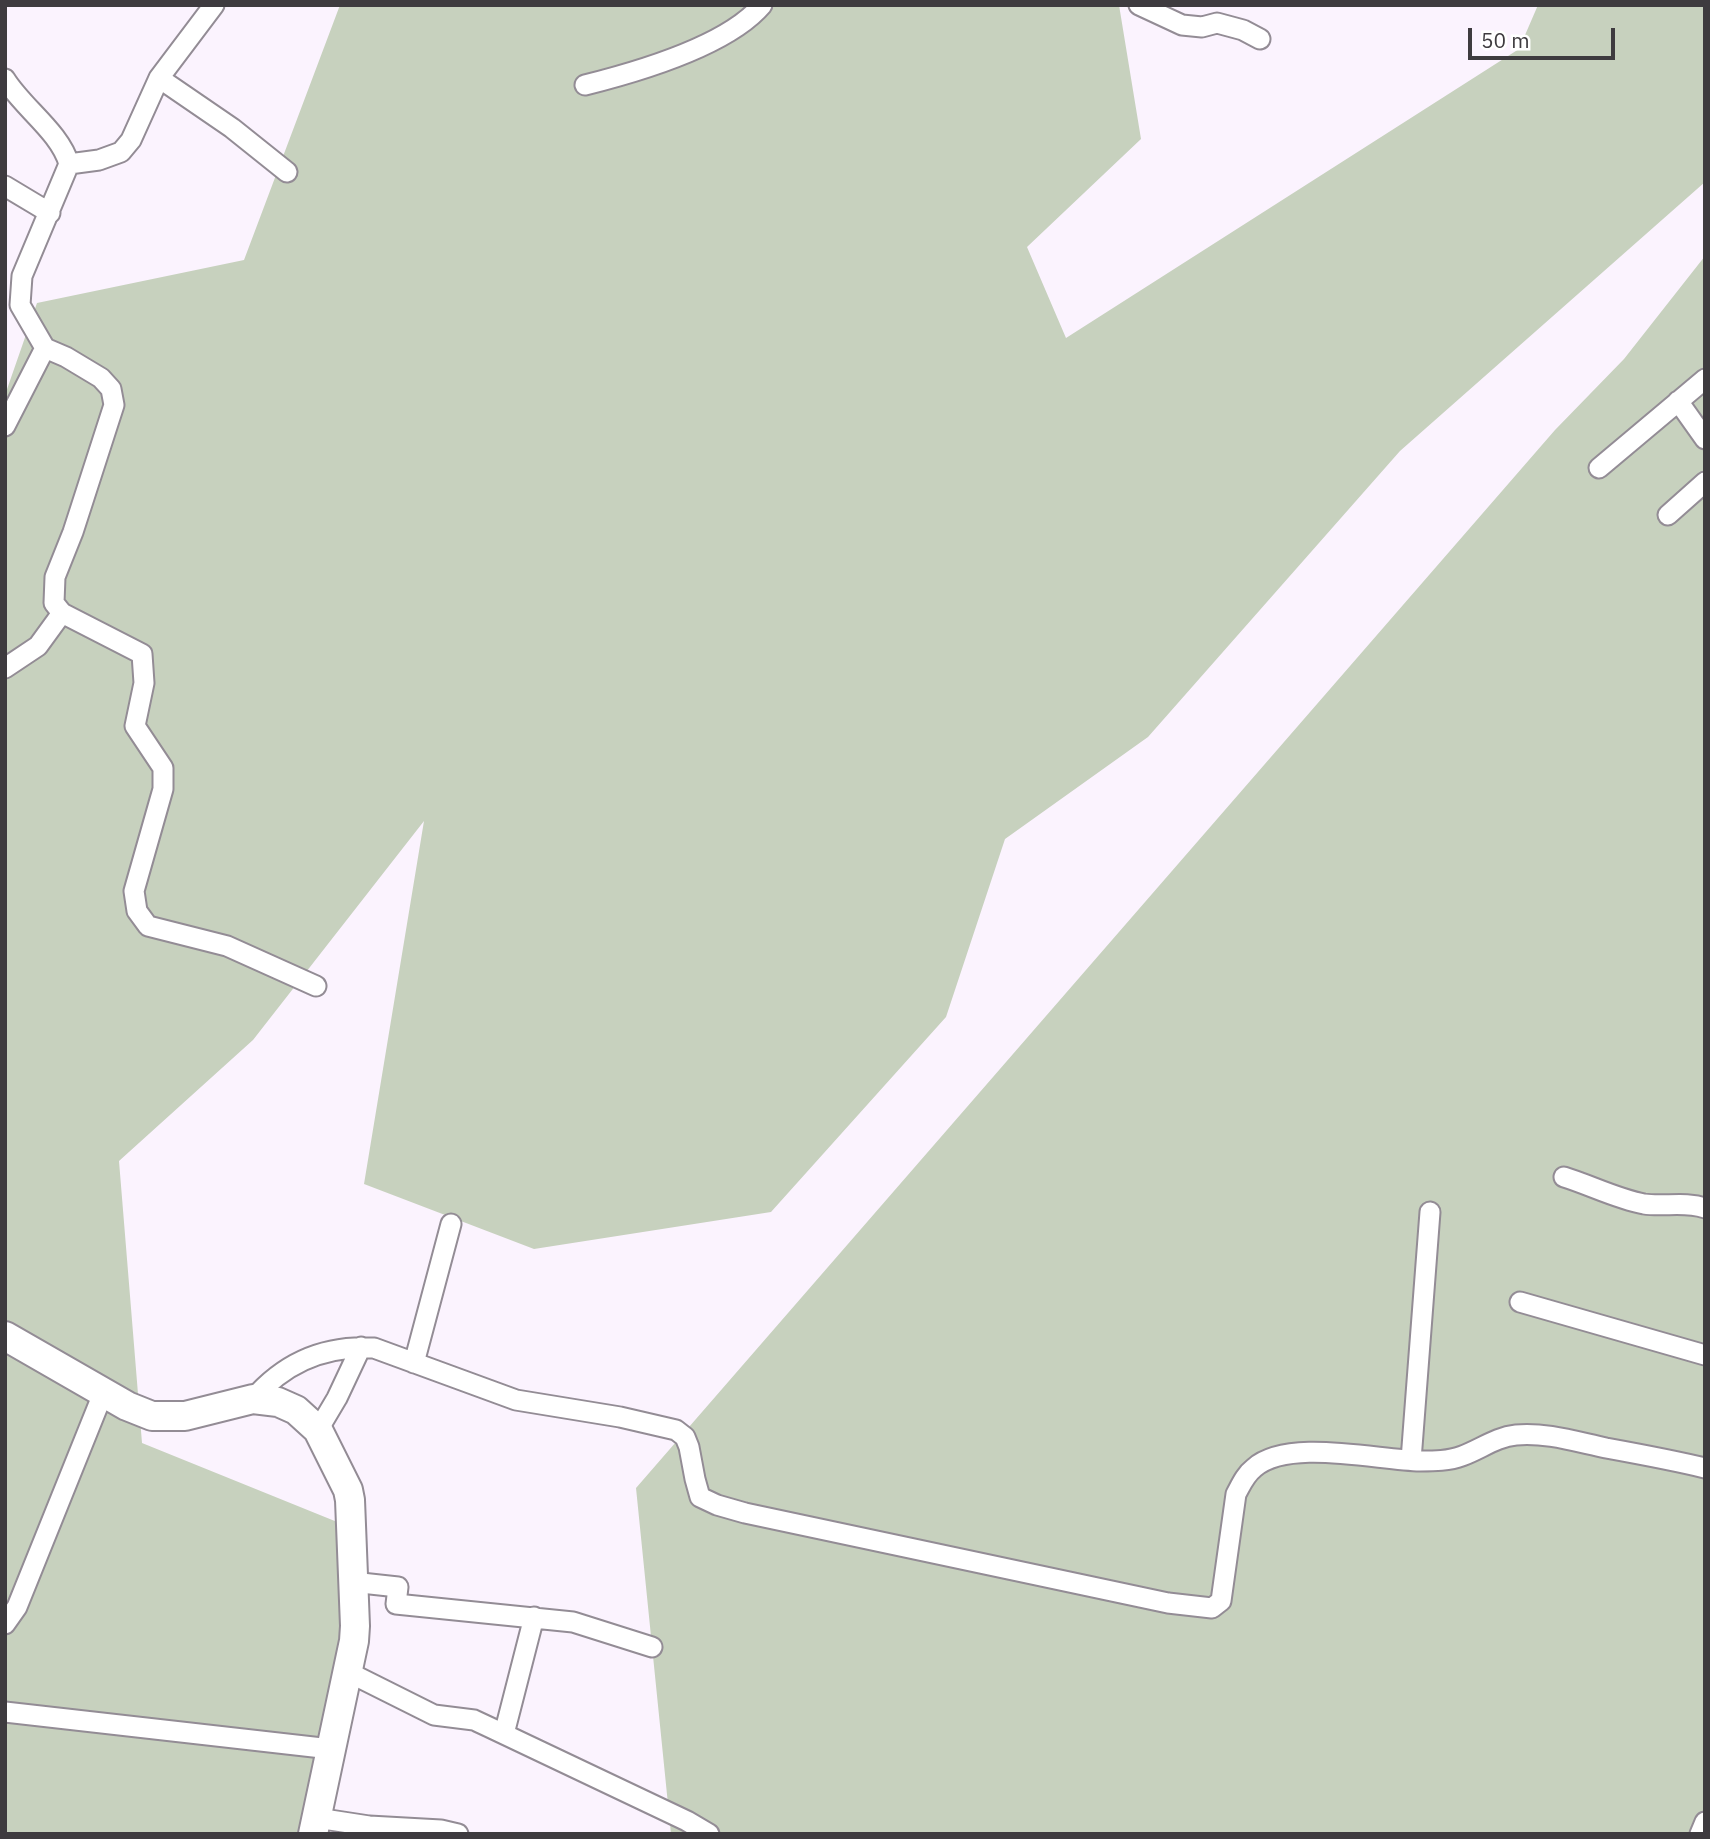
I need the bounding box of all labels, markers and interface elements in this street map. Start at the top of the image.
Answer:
scale bar [1472,14,1619,58]
text: 50 m [1481,26,1530,54]

